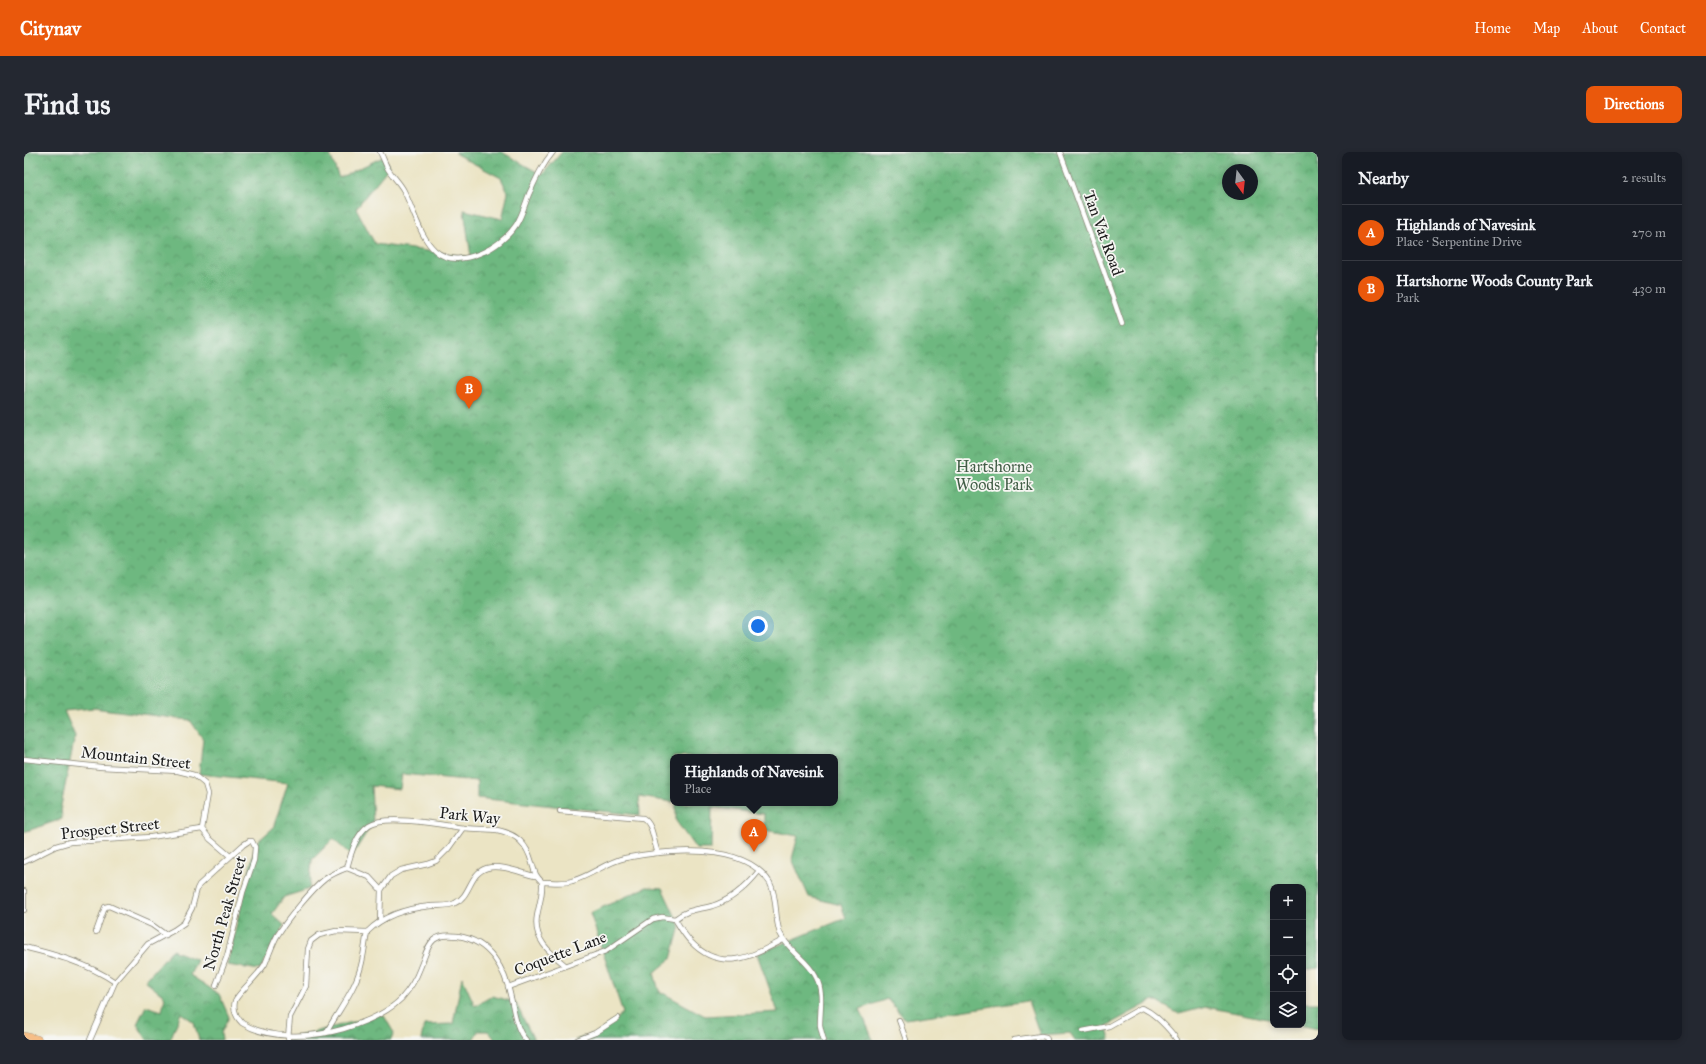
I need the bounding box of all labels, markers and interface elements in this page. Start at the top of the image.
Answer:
text: Citynav [20,17,81,40]
text: Home [1474,20,1511,37]
text: Map [1533,20,1560,37]
text: About [1582,20,1618,37]
text: Contact [1640,20,1686,37]
button: Directions [1586,86,1682,123]
text: Find us [24,87,110,122]
north arrow [1222,164,1258,200]
text: Nearby [1358,168,1409,189]
text: 2 results [1622,170,1666,186]
street label: Tan Vat Road [1079,188,1128,278]
text: Highlands of Navesink [1396,216,1536,234]
text: A [1367,225,1375,241]
text: 270 m [1632,225,1666,241]
text: Place · Serpentine Drive [1396,234,1522,250]
text: Hartshorne Woods County Park [1396,272,1593,290]
text: B [1367,281,1375,297]
text: 430 m [1632,281,1666,297]
text: Park [1396,290,1420,306]
pin: B [456,376,482,409]
park label: Hartshorne Woods Park [955,457,1033,494]
your location [748,616,768,636]
street label: Mountain Street [80,742,192,773]
popup [670,754,838,806]
text: Highlands of Navesink [684,763,824,781]
text: Place [684,781,712,797]
street label: Park Way [439,803,502,828]
street label: Prospect Street [60,814,161,843]
pin: A [741,819,767,852]
street label: North Peak Street [199,853,250,973]
map controls [1270,884,1306,1028]
button: + [1270,884,1306,920]
button: − [1270,920,1306,956]
street label: Coquette Lane [511,927,610,981]
button: locate [1270,956,1306,992]
button: layers [1270,992,1306,1028]

